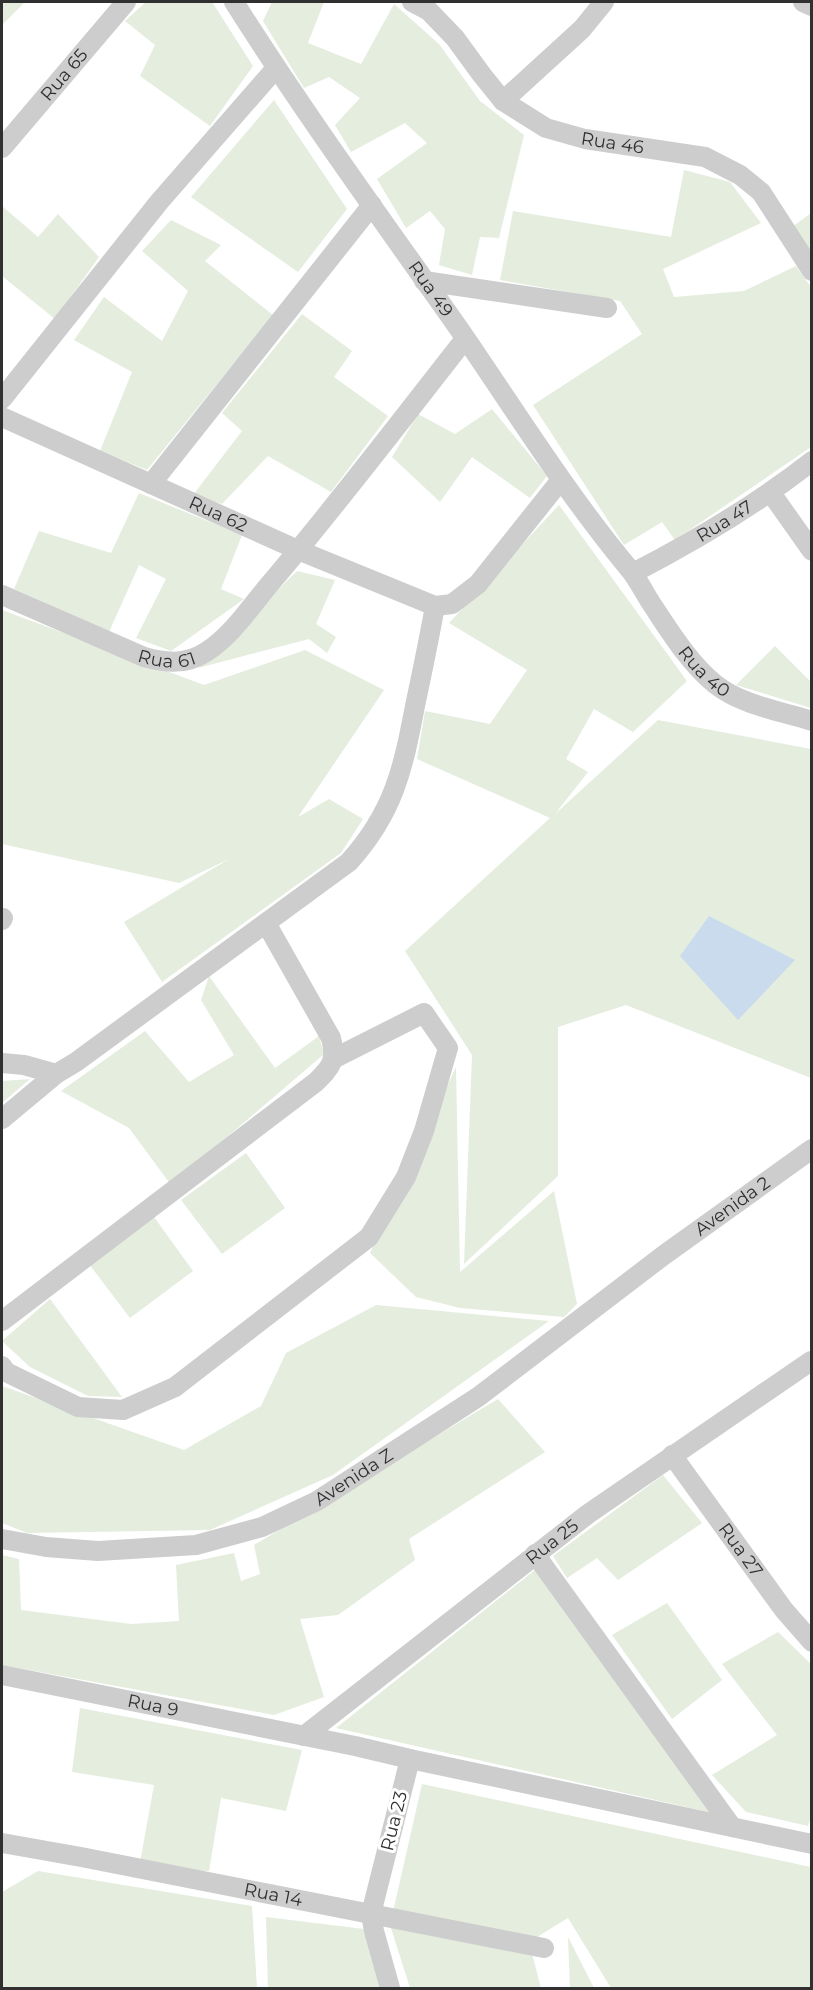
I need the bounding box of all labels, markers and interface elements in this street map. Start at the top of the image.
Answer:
street label: Rua 65 [36,44,92,105]
street label: Rua 46 [579,128,645,159]
street label: Rua 49 [403,257,458,321]
street label: Rua 62 [186,491,251,537]
street label: Rua 47 [692,496,757,547]
street label: Rua 40 [673,642,734,702]
street label: Rua 61 [135,645,199,673]
street label: Avenida 2 [690,1172,774,1241]
street label: Avenida Z [310,1444,397,1511]
street label: Rua 25 [521,1515,583,1569]
street label: Rua 27 [714,1519,767,1581]
street label: Rua 9 [126,1690,180,1721]
street label: Rua 23 [376,1789,412,1853]
street label: Rua 14 [242,1878,304,1911]

